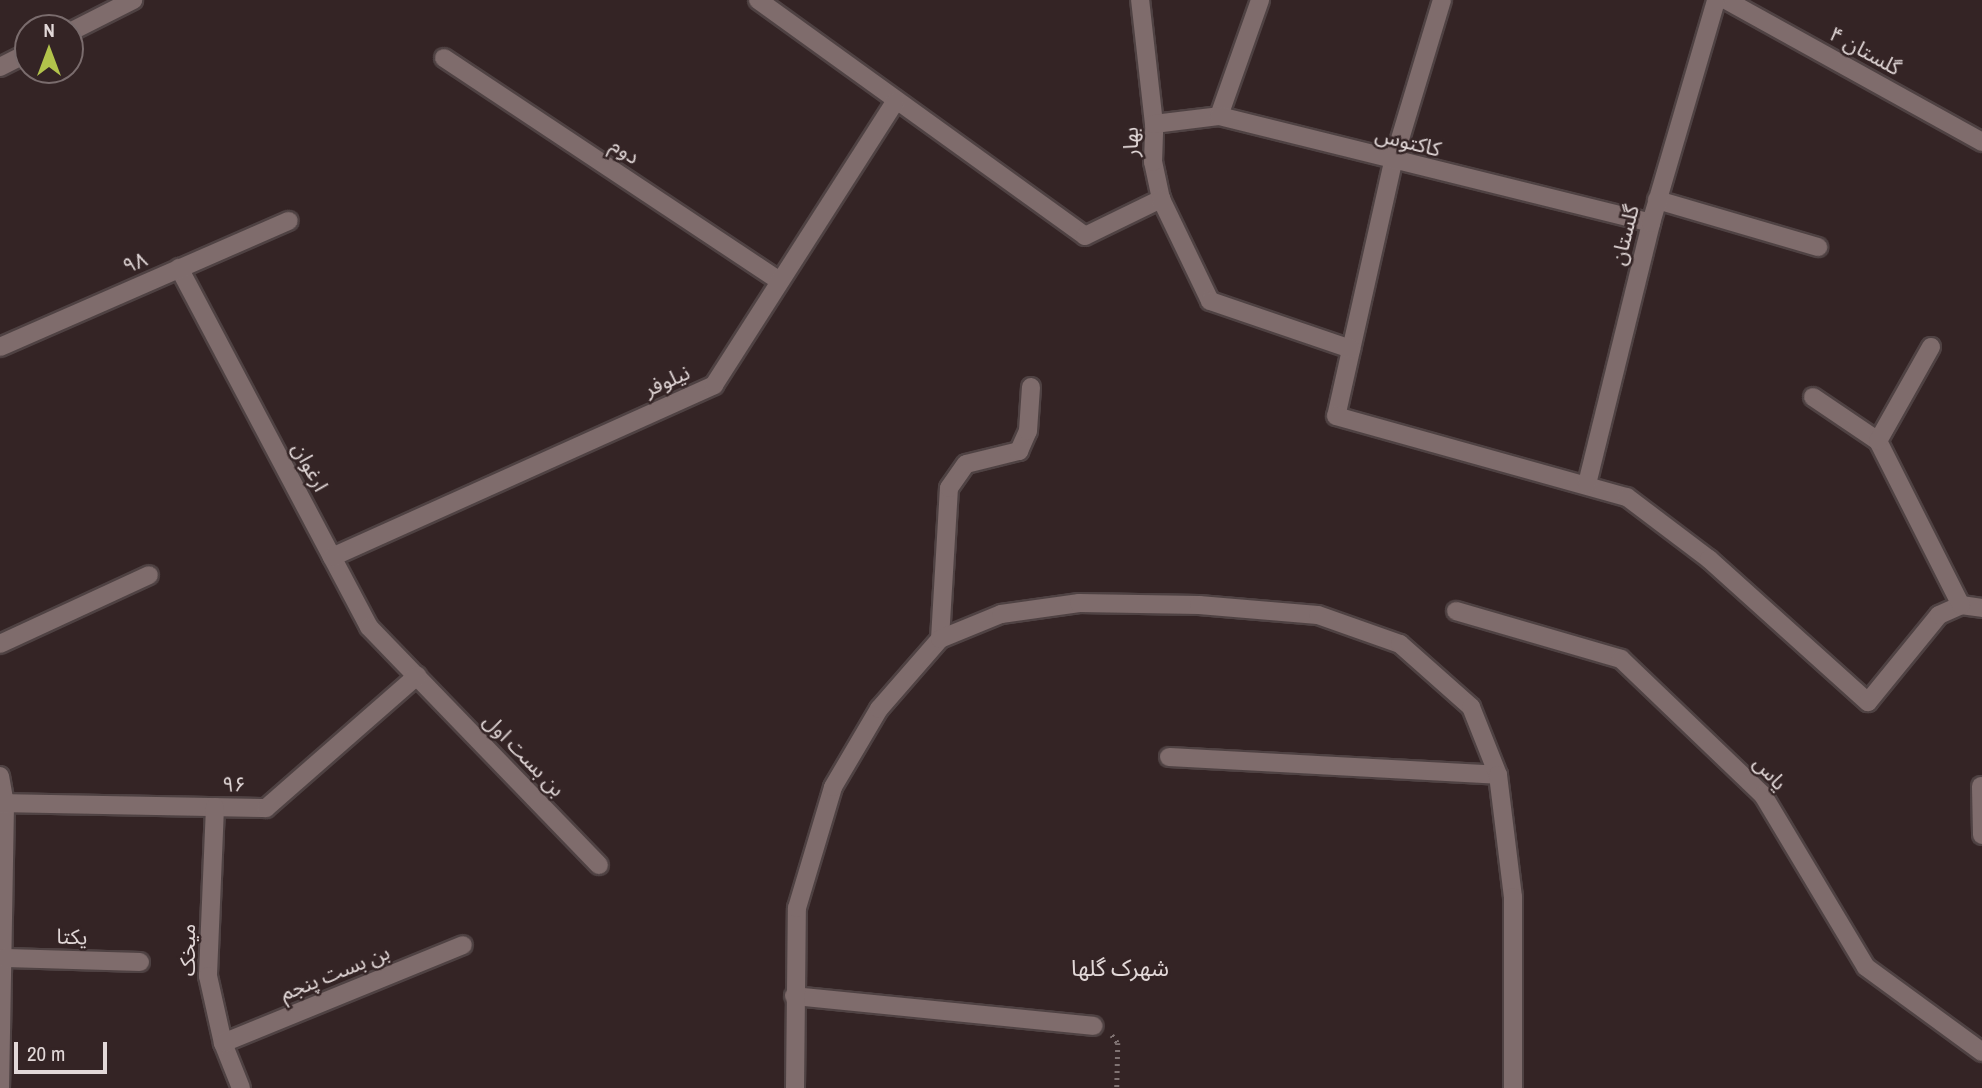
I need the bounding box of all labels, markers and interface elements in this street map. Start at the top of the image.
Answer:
north arrow [14,14,84,84]
text: N [43,17,55,43]
street label: گلستان ۴ [1825,21,1905,81]
street label: کاکتوس [1373,122,1443,162]
street label: بهار [1118,127,1144,157]
street label: دوم [606,132,644,170]
street label: گلستان [1605,202,1645,268]
street label: ۹۸ [119,247,151,279]
street label: نیلوفر [640,360,694,402]
street label: ارغوان [287,438,333,496]
street label: بن بست اول [478,708,570,802]
street label: یاس [1748,751,1792,795]
street label: ۹۶ [222,772,246,798]
street label: یکتا [56,924,88,950]
street label: میخک [175,924,201,976]
street label: بن بست پنجم [277,940,393,1006]
district label: شهرک گلها [1071,954,1169,982]
scale bar [18,1028,110,1072]
text: 20 m [27,1039,65,1068]

